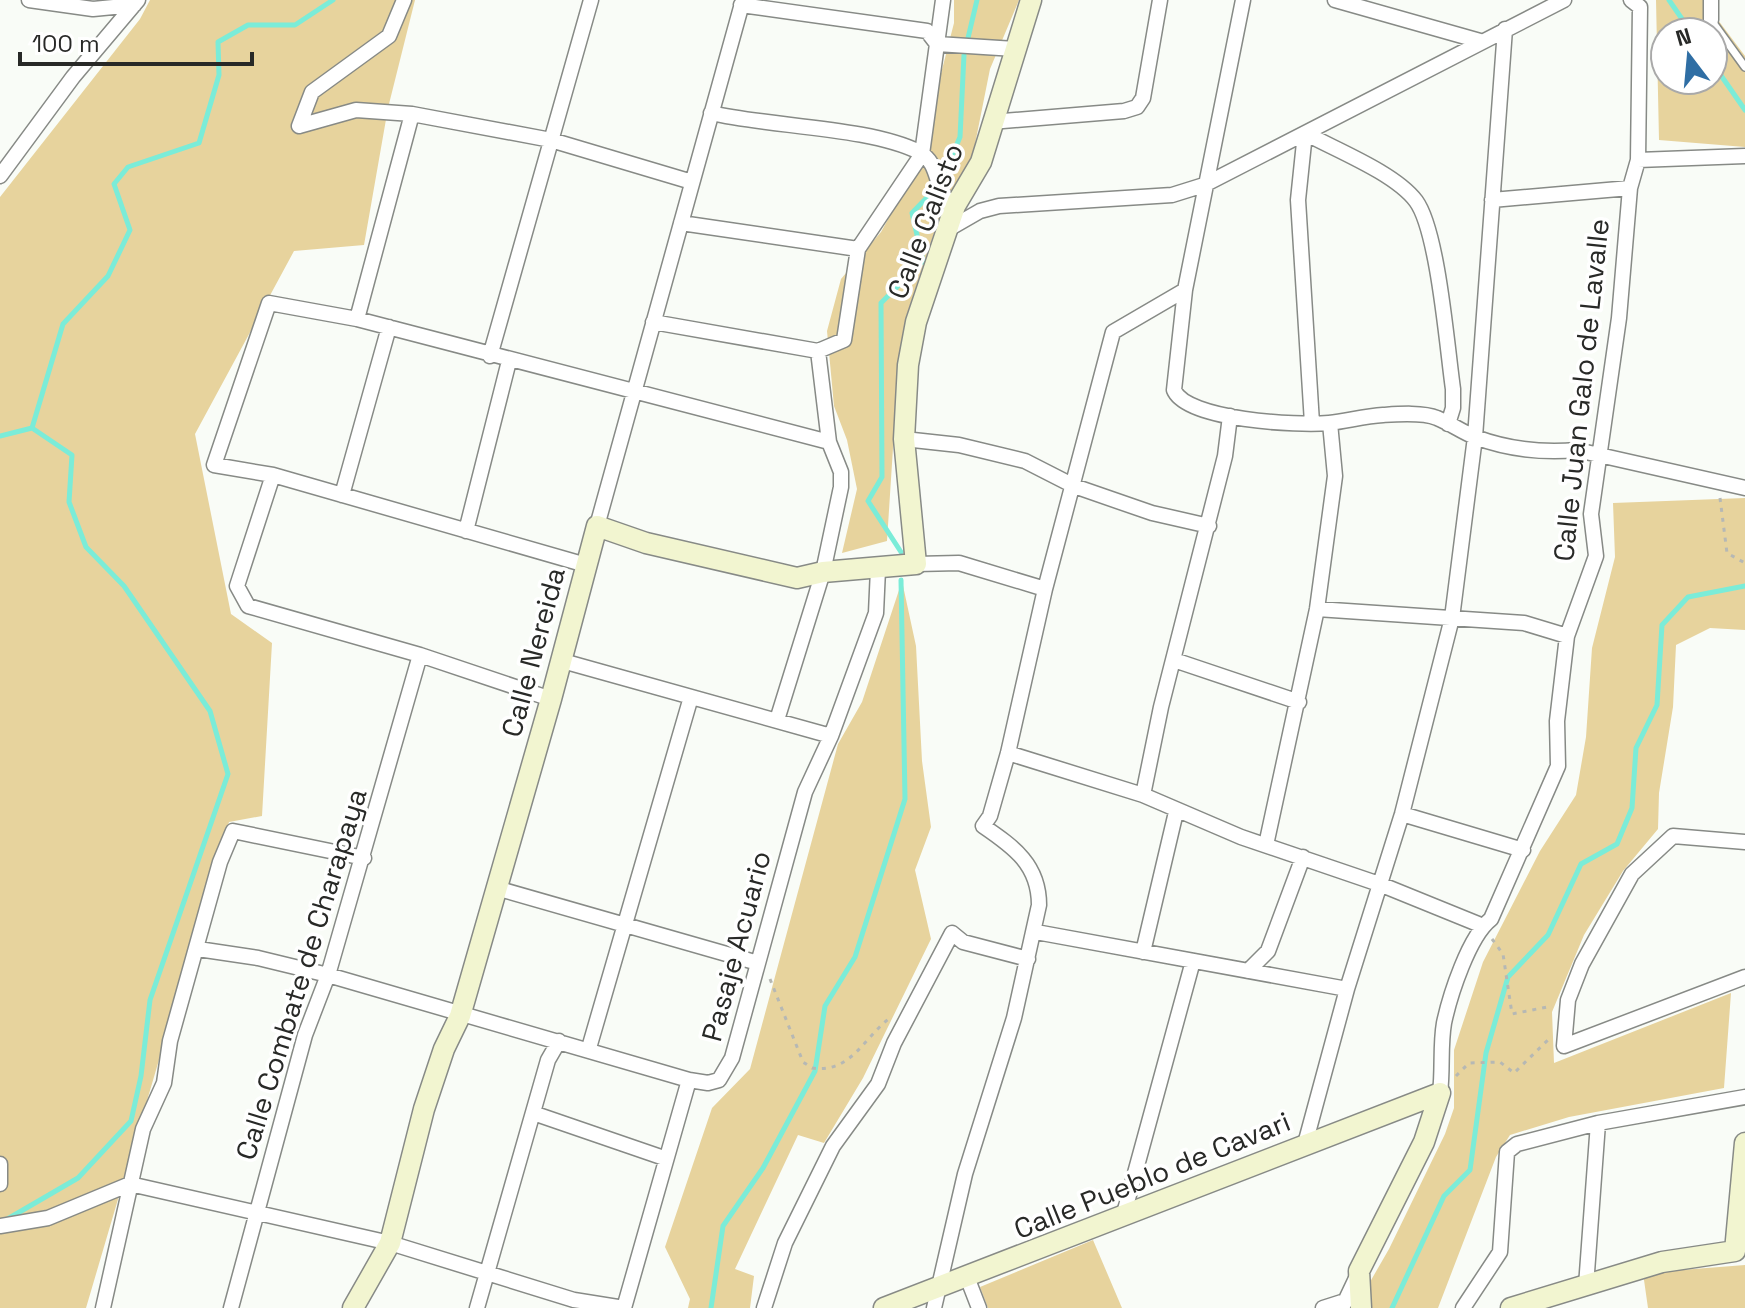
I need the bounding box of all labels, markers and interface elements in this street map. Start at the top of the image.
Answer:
scale bar [20,16,252,66]
north arrow [1649,16,1729,96]
text: N [1673,21,1694,52]
text: 100 m [32,28,100,59]
street label: Calle Calisto [879,138,971,304]
street label: Calle Juan Galo de Lavalle [1545,217,1617,563]
street label: Calle Nereida [493,563,573,741]
street label: Calle Combate de Charapaya [227,784,375,1164]
street label: Pasaje Acuario [693,847,779,1045]
street label: Calle Pueblo de Cavari [1009,1103,1295,1247]

